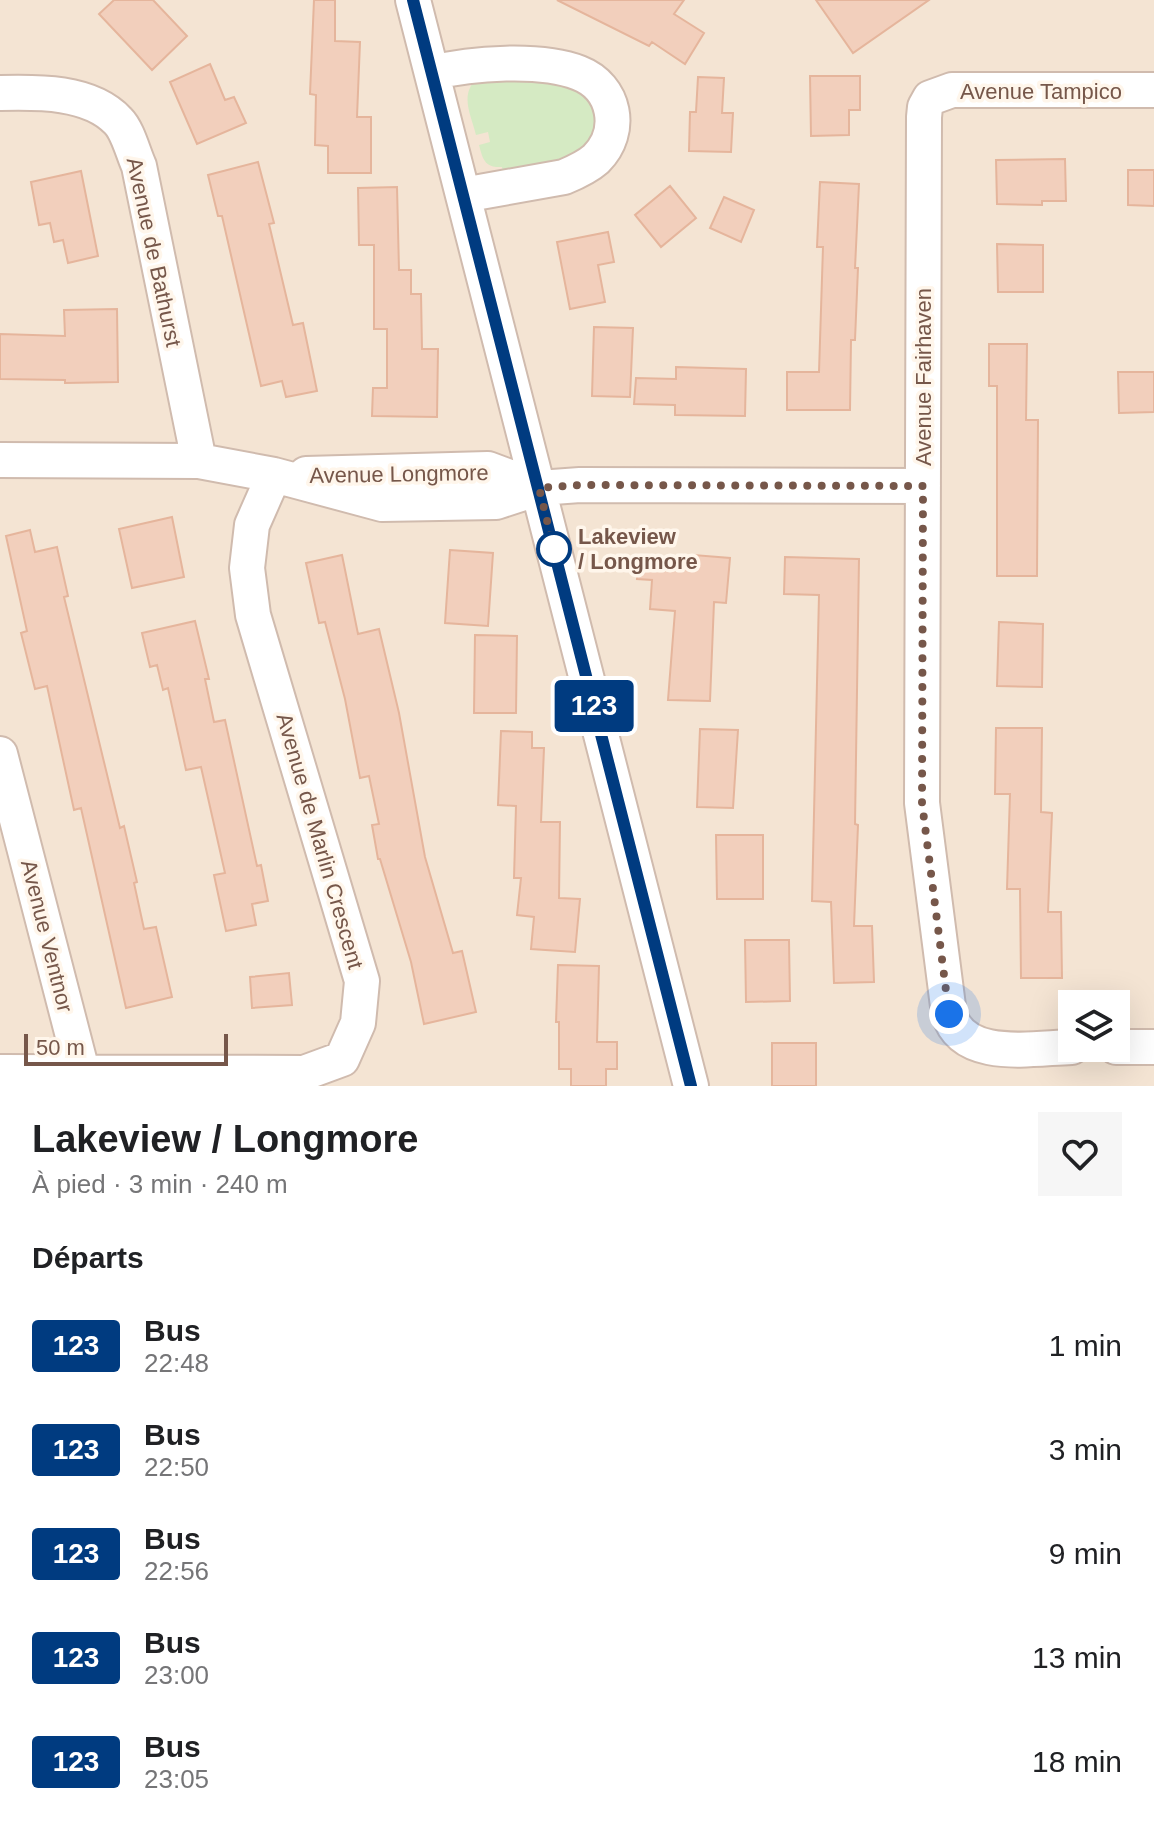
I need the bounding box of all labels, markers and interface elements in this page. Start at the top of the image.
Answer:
street label: Avenue Tampico [960,79,1122,104]
street label: Avenue de Bathurst [122,155,186,349]
street label: Avenue Fairhaven [911,288,936,466]
street label: Avenue Longmore [309,460,489,488]
place label: Lakeview / Longmore [578,524,698,574]
marker: Lakeview / Longmore [537,532,571,566]
line badge: 123 [548,680,640,732]
text: 123 [571,690,617,721]
street label: Avenue de Marlin Crescent [271,710,369,972]
street label: Avenue Ventnor [16,857,78,1015]
map controls [1058,990,1130,1062]
button: layers [1058,990,1130,1062]
your location [929,994,969,1034]
scale bar [24,1030,228,1066]
text: 50 m [36,1035,85,1060]
button: heart [1038,1112,1122,1196]
text: Lakeview / Longmore [32,1118,418,1160]
text: À pied · 3 min · 240 m [32,1169,288,1199]
text: Départs [32,1241,144,1274]
text: Bus [144,1314,201,1347]
text: 1 min [1049,1329,1122,1362]
text: 123 [53,1330,99,1361]
text: 22:48 [144,1348,209,1378]
text: Bus [144,1418,201,1451]
text: 3 min [1049,1433,1122,1466]
text: 123 [53,1434,99,1465]
text: 22:50 [144,1452,209,1482]
text: Bus [144,1522,201,1555]
text: 9 min [1049,1537,1122,1570]
text: 123 [53,1538,99,1569]
text: 22:56 [144,1556,209,1586]
text: Bus [144,1626,201,1659]
text: 13 min [1032,1641,1122,1674]
text: 123 [53,1642,99,1673]
text: 23:00 [144,1660,209,1690]
text: Bus [144,1730,201,1763]
text: 18 min [1032,1745,1122,1778]
text: 123 [53,1746,99,1777]
text: 23:05 [144,1764,209,1794]

